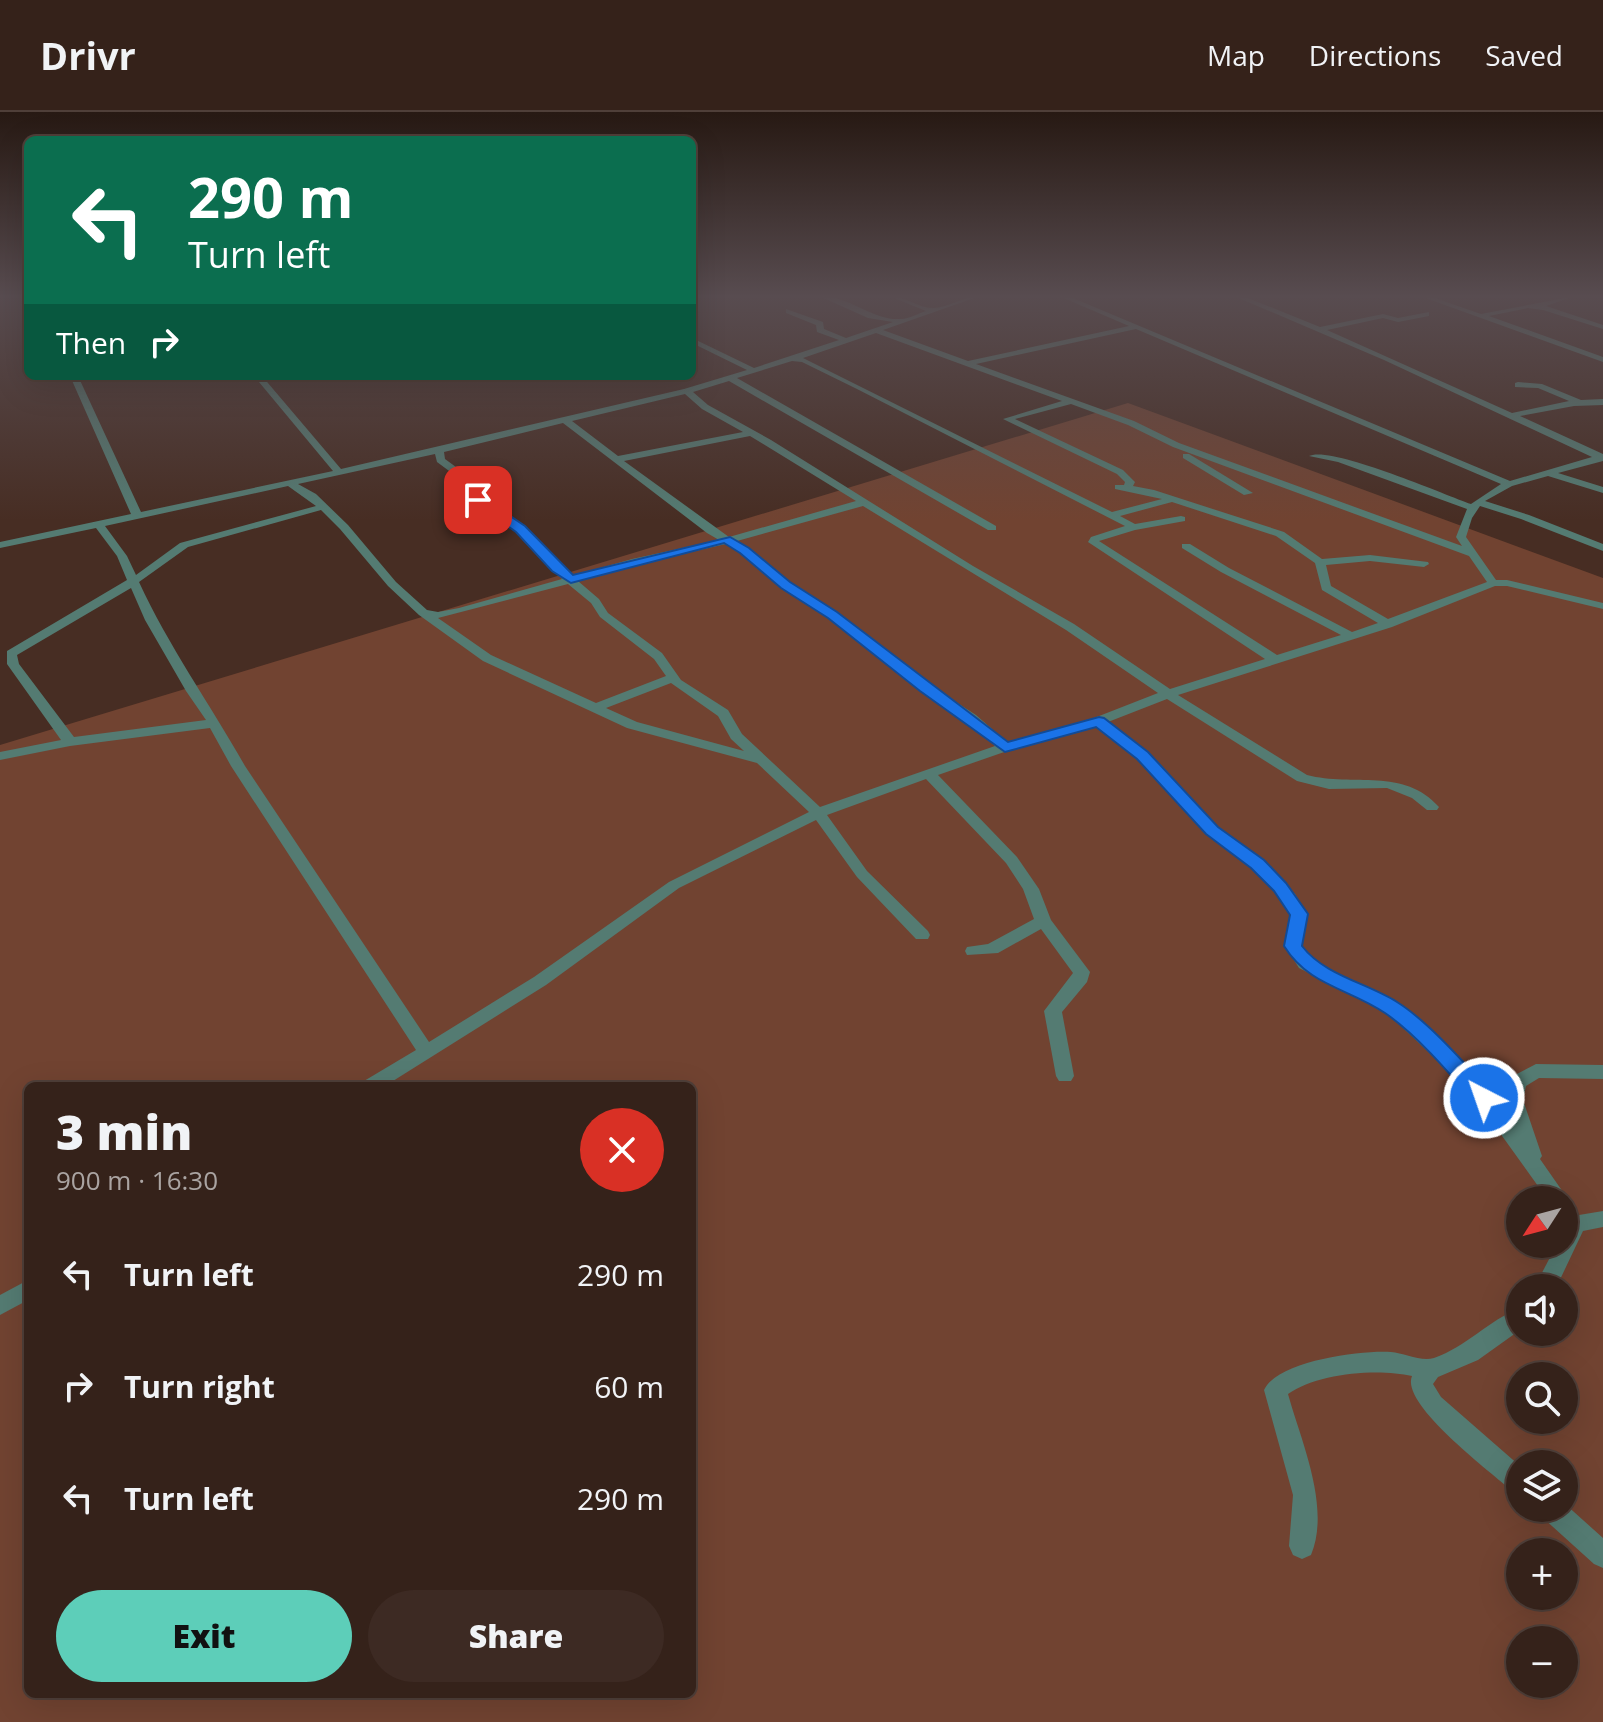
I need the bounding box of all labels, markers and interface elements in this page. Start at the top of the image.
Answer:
text: Drivr [40,29,136,81]
text: Map [1207,36,1265,74]
text: Directions [1309,36,1441,74]
text: Saved [1485,36,1563,74]
text: 290 m [188,158,354,234]
icon: left [56,168,160,272]
text: Turn left [188,230,330,279]
icon: right [142,320,186,364]
text: Then [56,322,126,363]
pin [444,466,512,534]
icon: arrive [456,478,500,522]
position arrow [1442,1056,1526,1140]
text: 3 min [56,1099,192,1164]
button: close [580,1108,664,1192]
text: 900 m · 16:30 [56,1162,218,1198]
north arrow [1506,1186,1578,1258]
map controls [1506,1186,1578,1698]
icon: left [56,1252,100,1296]
text: Turn left [124,1254,254,1295]
text: 290 m [577,1254,664,1295]
button: sound [1506,1274,1578,1346]
button: search [1506,1362,1578,1434]
icon: right [56,1364,100,1408]
text: Turn right [124,1366,275,1407]
text: 60 m [594,1366,664,1407]
button: layers [1506,1450,1578,1522]
icon: left [56,1476,100,1520]
text: Turn left [124,1478,254,1519]
text: 290 m [577,1478,664,1519]
button: + [1506,1538,1578,1610]
button: Exit [56,1590,352,1682]
button: Share [368,1590,664,1682]
button: − [1506,1626,1578,1698]

